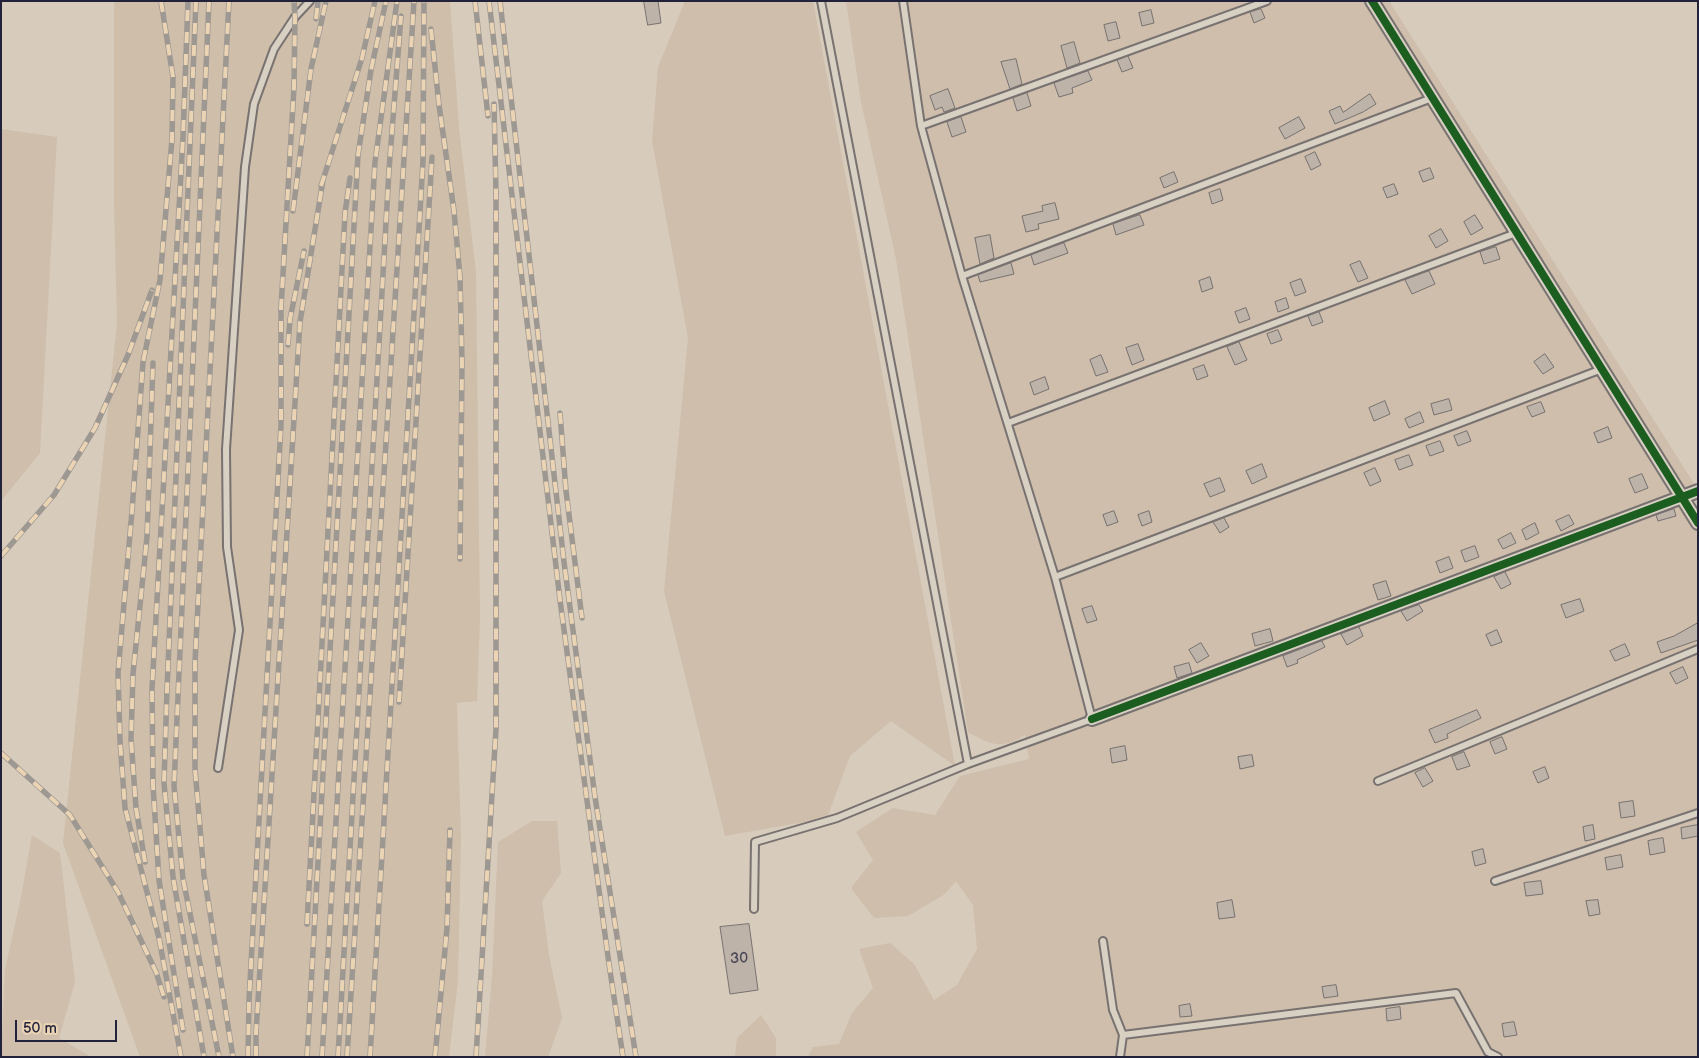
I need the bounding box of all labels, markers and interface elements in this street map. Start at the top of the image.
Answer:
house number: 30 [730,950,748,968]
scale bar [18,1010,120,1042]
text: 50 m [23,1019,57,1038]

